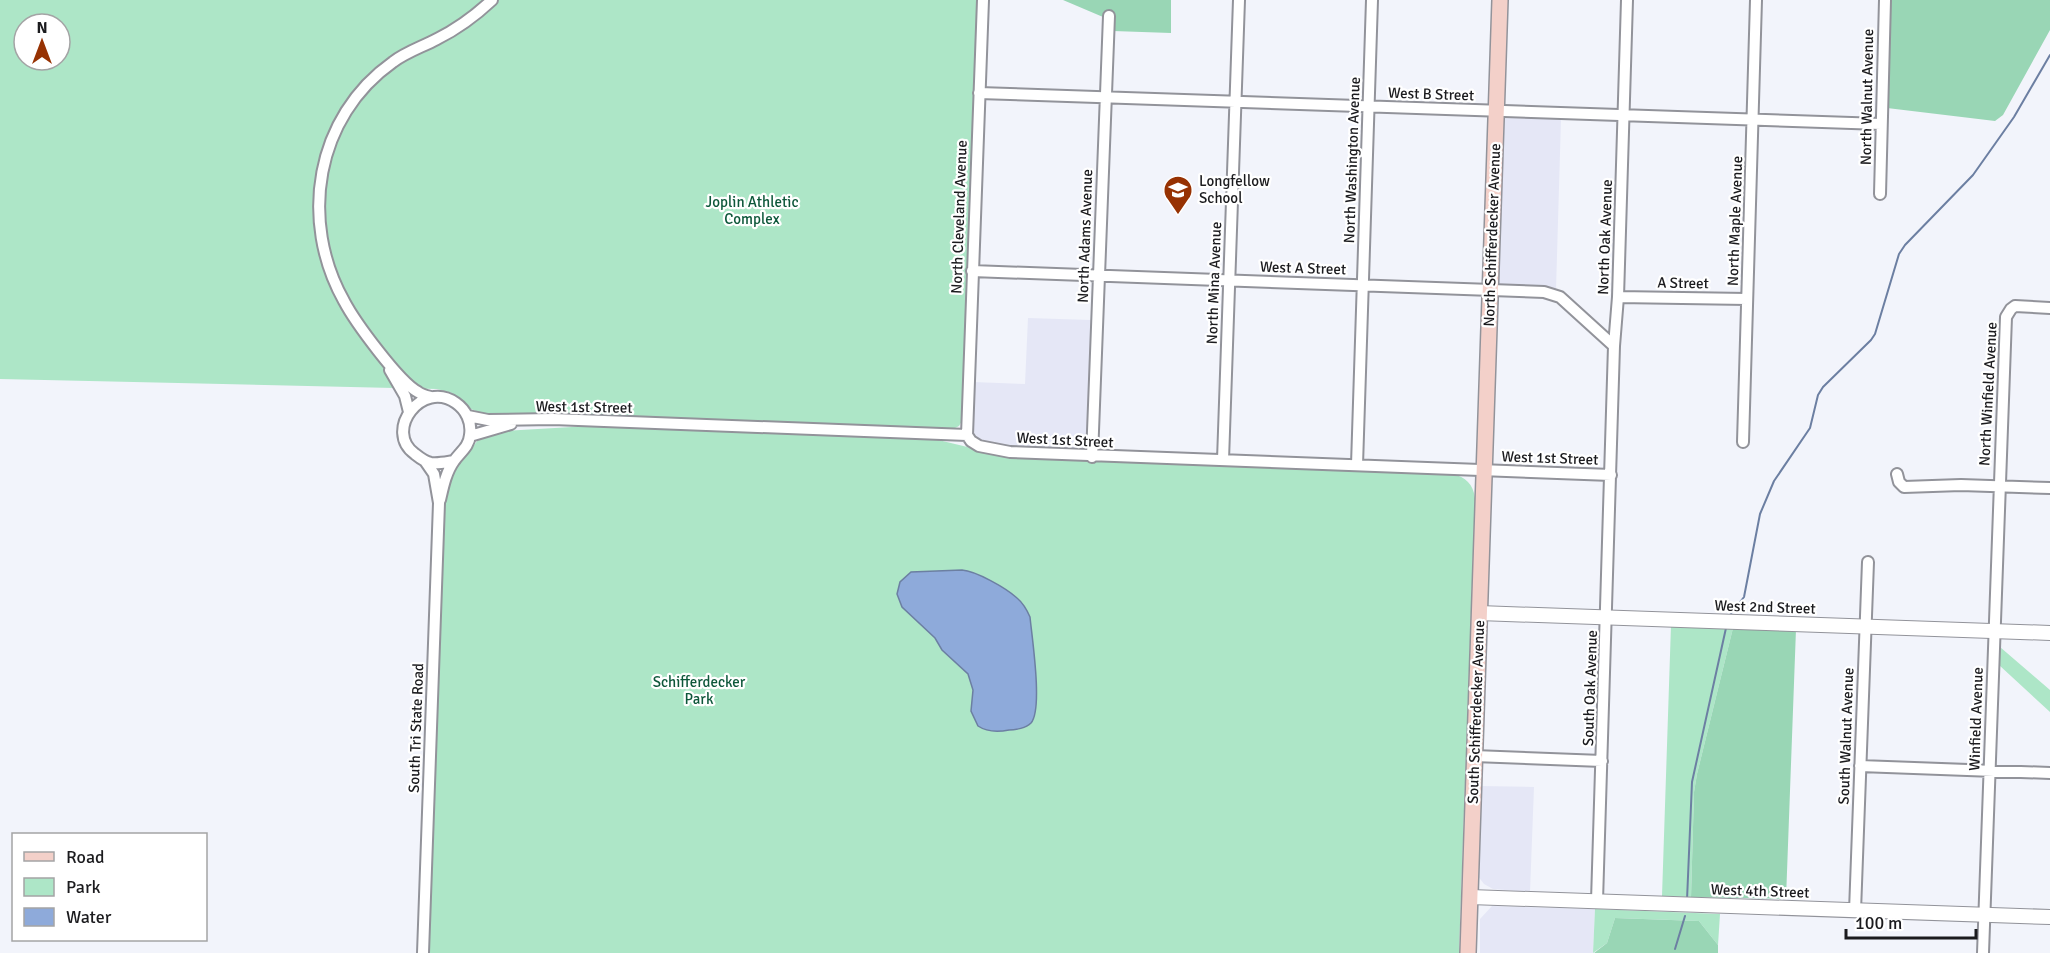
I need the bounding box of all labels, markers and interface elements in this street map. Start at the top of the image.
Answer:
north arrow [12,12,72,72]
text: N [36,18,48,38]
street label: North Walnut Avenue [1857,29,1877,165]
street label: North Washington Avenue [1340,76,1364,244]
street label: West B Street [1388,84,1474,104]
street label: North Cleveland Avenue [947,140,971,294]
street label: North Schifferdecker Avenue [1480,143,1504,327]
street label: North Maple Avenue [1724,156,1746,286]
street label: North Adams Avenue [1074,169,1096,303]
place label: Longfellow School [1199,172,1270,207]
school or university icon: Longfellow School [1162,174,1194,216]
street label: North Oak Avenue [1594,179,1616,295]
park label: Joplin Athletic Complex [706,193,798,228]
street label: North Mina Avenue [1203,221,1225,345]
street label: West A Street [1260,257,1346,279]
street label: A Street [1657,274,1709,292]
street label: North Winfield Avenue [1975,322,2001,466]
street label: West 1st Street [535,397,633,417]
street label: West 1st Street [1016,428,1114,452]
street label: West 1st Street [1501,447,1599,469]
street label: West 2nd Street [1714,596,1816,618]
street label: South Schifferdecker Avenue [1464,620,1488,804]
street label: South Oak Avenue [1579,630,1601,746]
street label: South Tri State Road [405,663,427,793]
street label: South Walnut Avenue [1835,667,1857,805]
street label: Winfield Avenue [1965,667,1987,771]
park label: Schifferdecker Park [653,673,746,708]
legend [12,833,207,941]
text: Road [66,846,105,868]
text: Park [66,876,101,898]
street label: West 4th Street [1710,880,1810,902]
scale bar [1846,902,1976,940]
text: Water [66,906,112,928]
text: 100 m [1855,912,1902,934]

